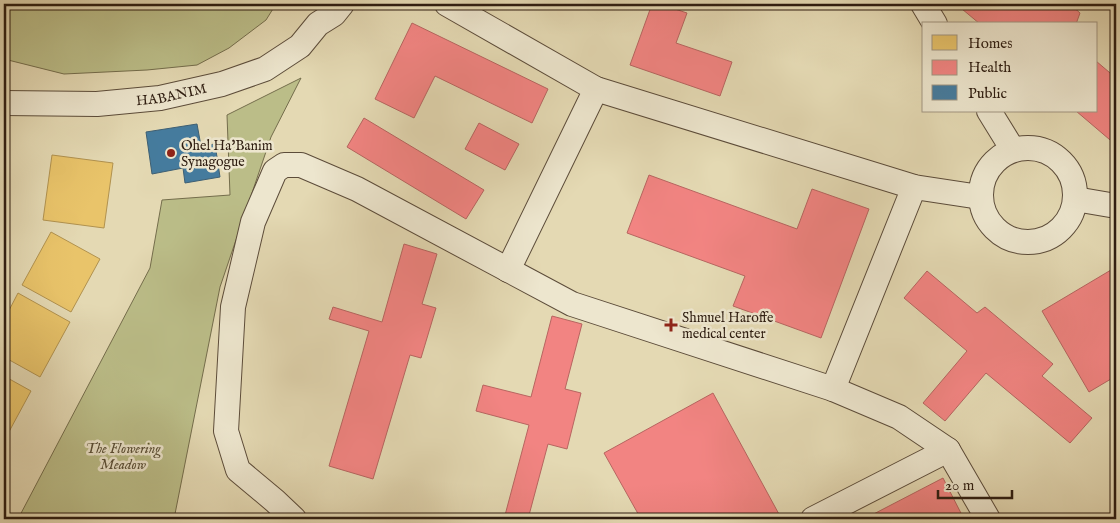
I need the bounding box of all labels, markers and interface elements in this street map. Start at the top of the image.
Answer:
legend [922,22,1098,112]
text: Homes [968,34,1012,53]
text: Health [968,58,1011,77]
street label: HABANIM [135,80,209,110]
text: Public [968,84,1007,103]
place label: Ohel Ha'Banim Synagogue [181,137,273,171]
marker: Ohel Ha'Banim Synagogue [165,147,177,159]
place label: Shmuel Haroffe medical center [682,309,774,343]
marker: Shmuel Haroffe medical center [664,318,678,332]
park label: The Flowering Meadow [85,440,161,474]
scale bar [938,468,1011,500]
text: 20 m [945,476,975,495]

